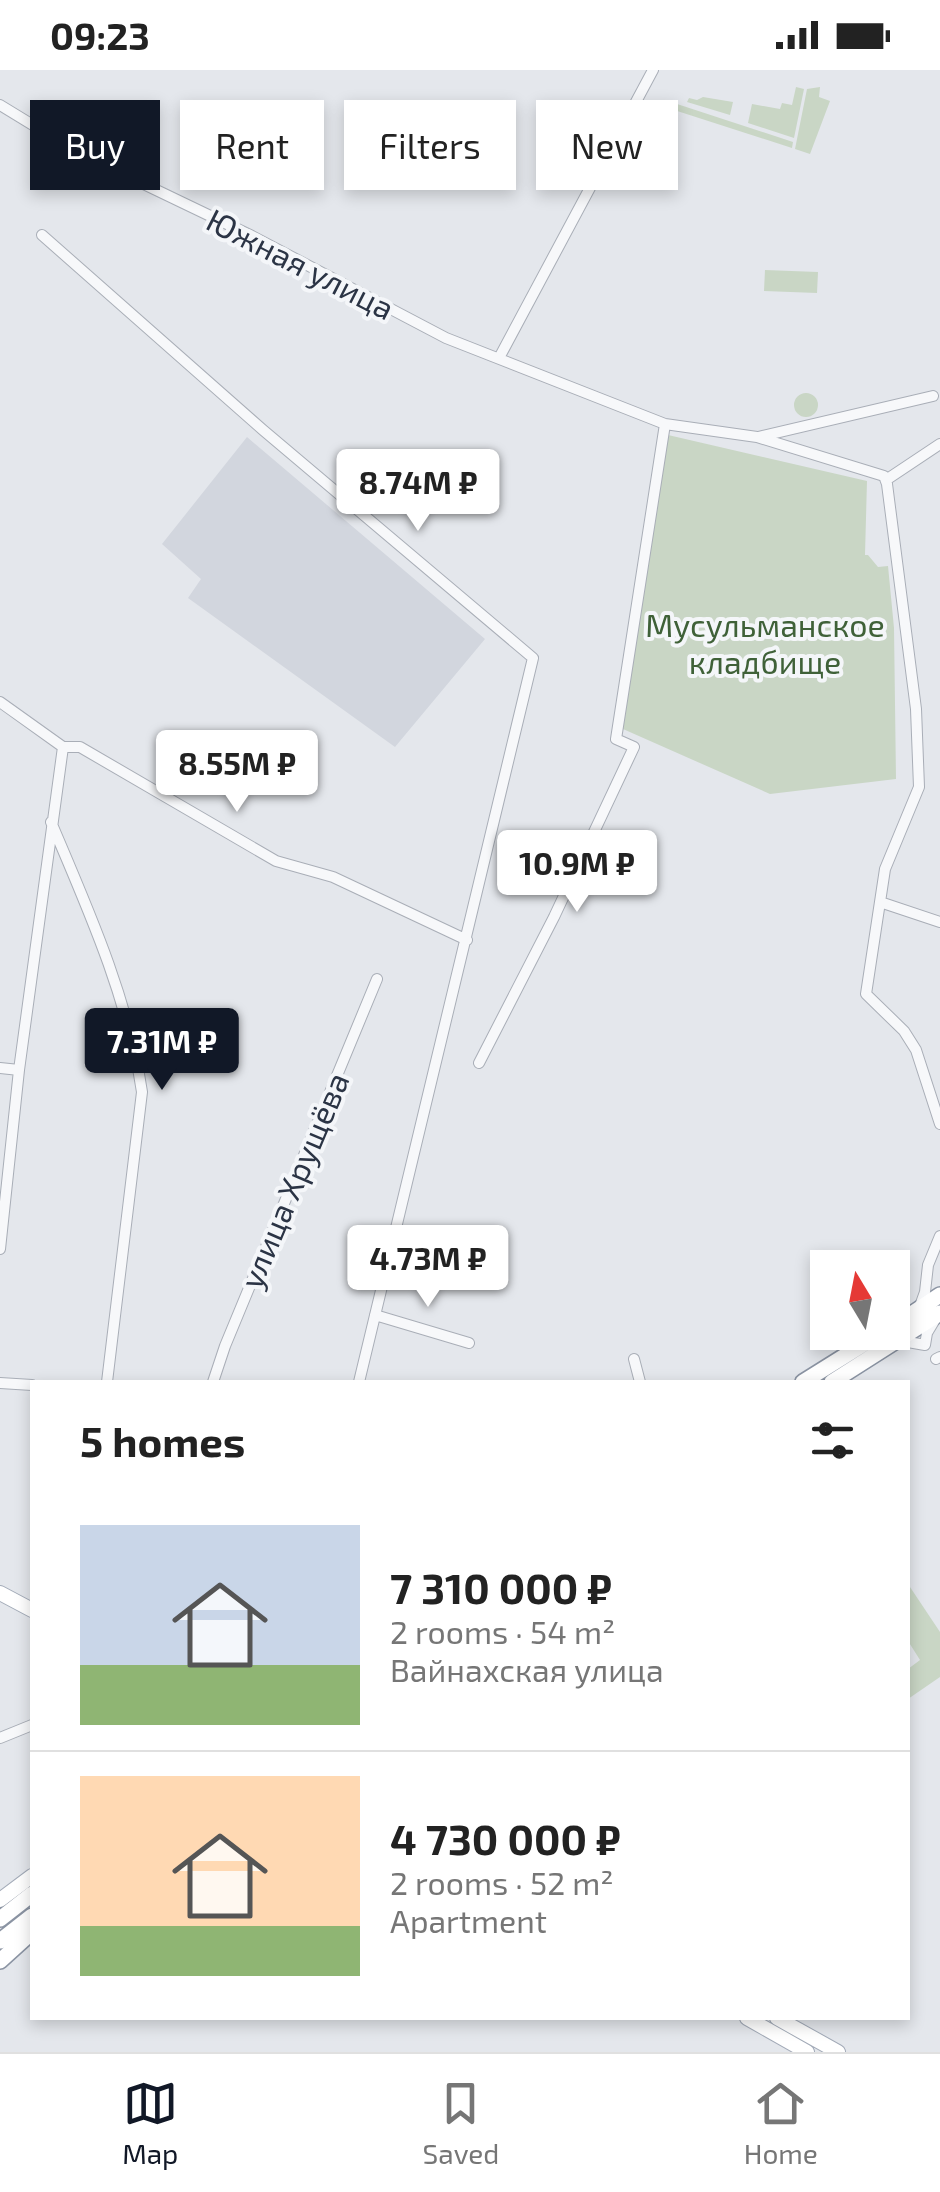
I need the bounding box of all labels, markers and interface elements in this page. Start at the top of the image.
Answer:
text: 09:23 [50,12,150,58]
chip: Buy [30,100,160,190]
chip: Rent [180,100,324,190]
chip: Filters [344,100,516,190]
chip: New [536,100,678,190]
street label: Южная улица [201,200,401,327]
pin: 8.74M ₽ [326,449,510,534]
text: 8.74M ₽ [358,462,478,500]
park label: Мусульманское кладбище [645,605,885,680]
pin: 8.55M ₽ [145,730,329,815]
text: 8.55M ₽ [178,743,296,781]
pin: 10.9M ₽ [485,830,669,915]
text: 10.9M ₽ [519,843,635,881]
pin: 7.31M ₽ [70,1008,254,1093]
text: 7.31M ₽ [107,1021,217,1059]
street label: улица Хрущёва [230,1066,356,1294]
pin: 4.73M ₽ [336,1225,520,1310]
text: 4.73M ₽ [369,1238,487,1276]
north arrow [810,1250,910,1350]
map controls [810,1250,910,1350]
icon: filters [805,1413,860,1468]
text: 5 homes [80,1415,245,1465]
text: 7 310 000 ₽ [390,1562,612,1612]
icon: home [160,1565,280,1685]
text: 2 rooms · 54 m² [390,1612,615,1650]
text: Вайнахская улица [390,1650,664,1688]
text: 4 730 000 ₽ [390,1813,621,1863]
icon: home [160,1816,280,1936]
text: 2 rooms · 52 m² [390,1863,614,1901]
text: Apartment [390,1901,547,1939]
tab: Map [122,2076,178,2170]
tab: Saved [423,2076,499,2170]
tab: Home [744,2076,818,2170]

